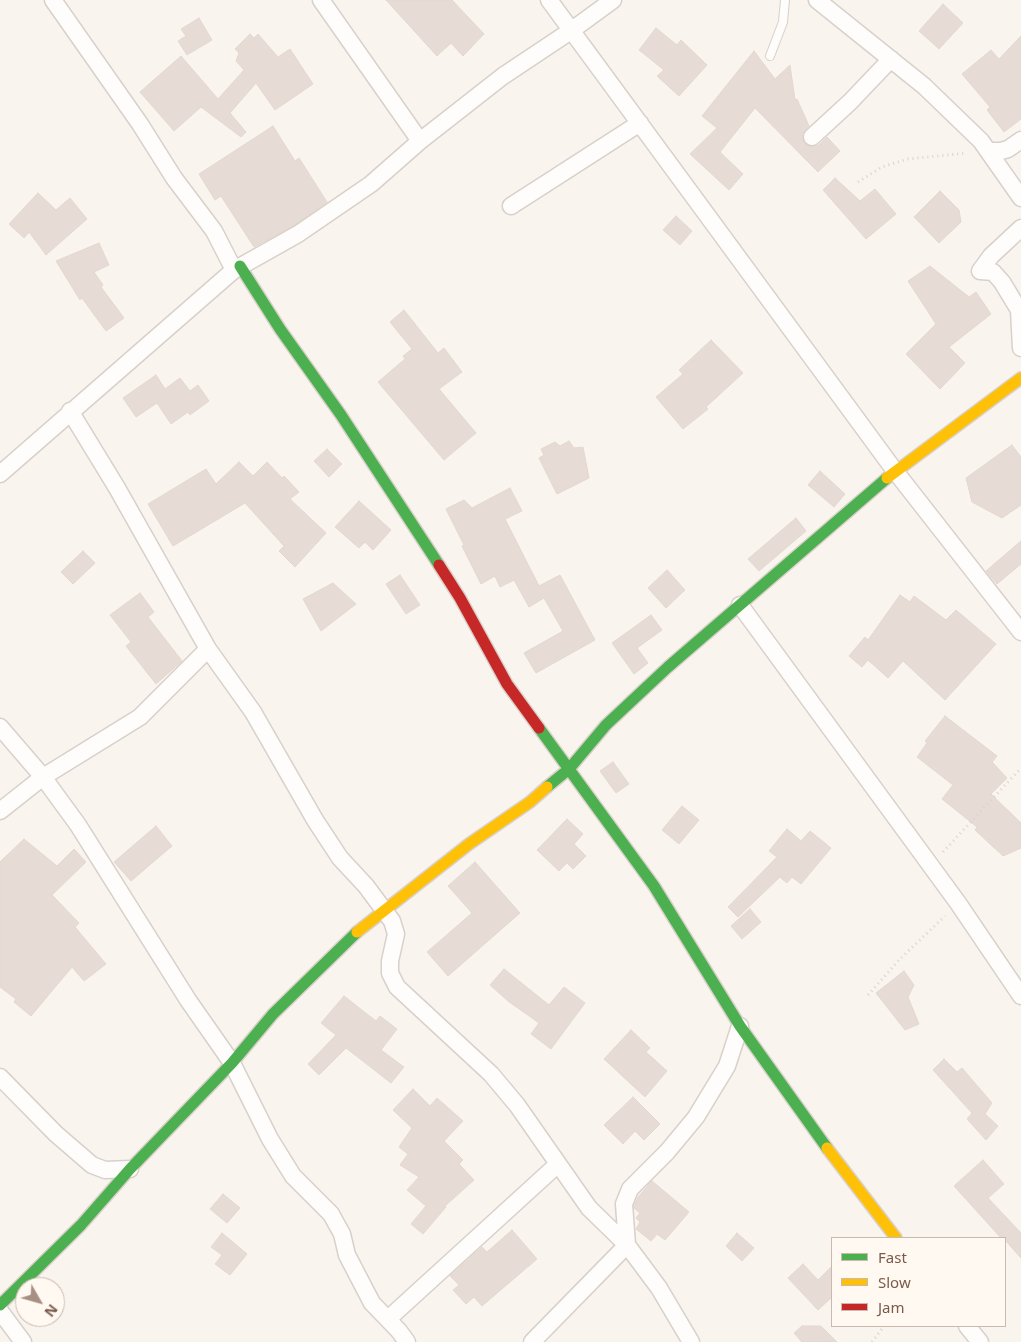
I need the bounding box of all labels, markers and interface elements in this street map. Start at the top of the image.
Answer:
legend [831,1237,1006,1327]
text: Fast [878,1247,907,1267]
text: Slow [878,1272,911,1292]
north arrow [15,1277,65,1327]
text: Jam [878,1297,905,1317]
text: N [40,1301,62,1321]

